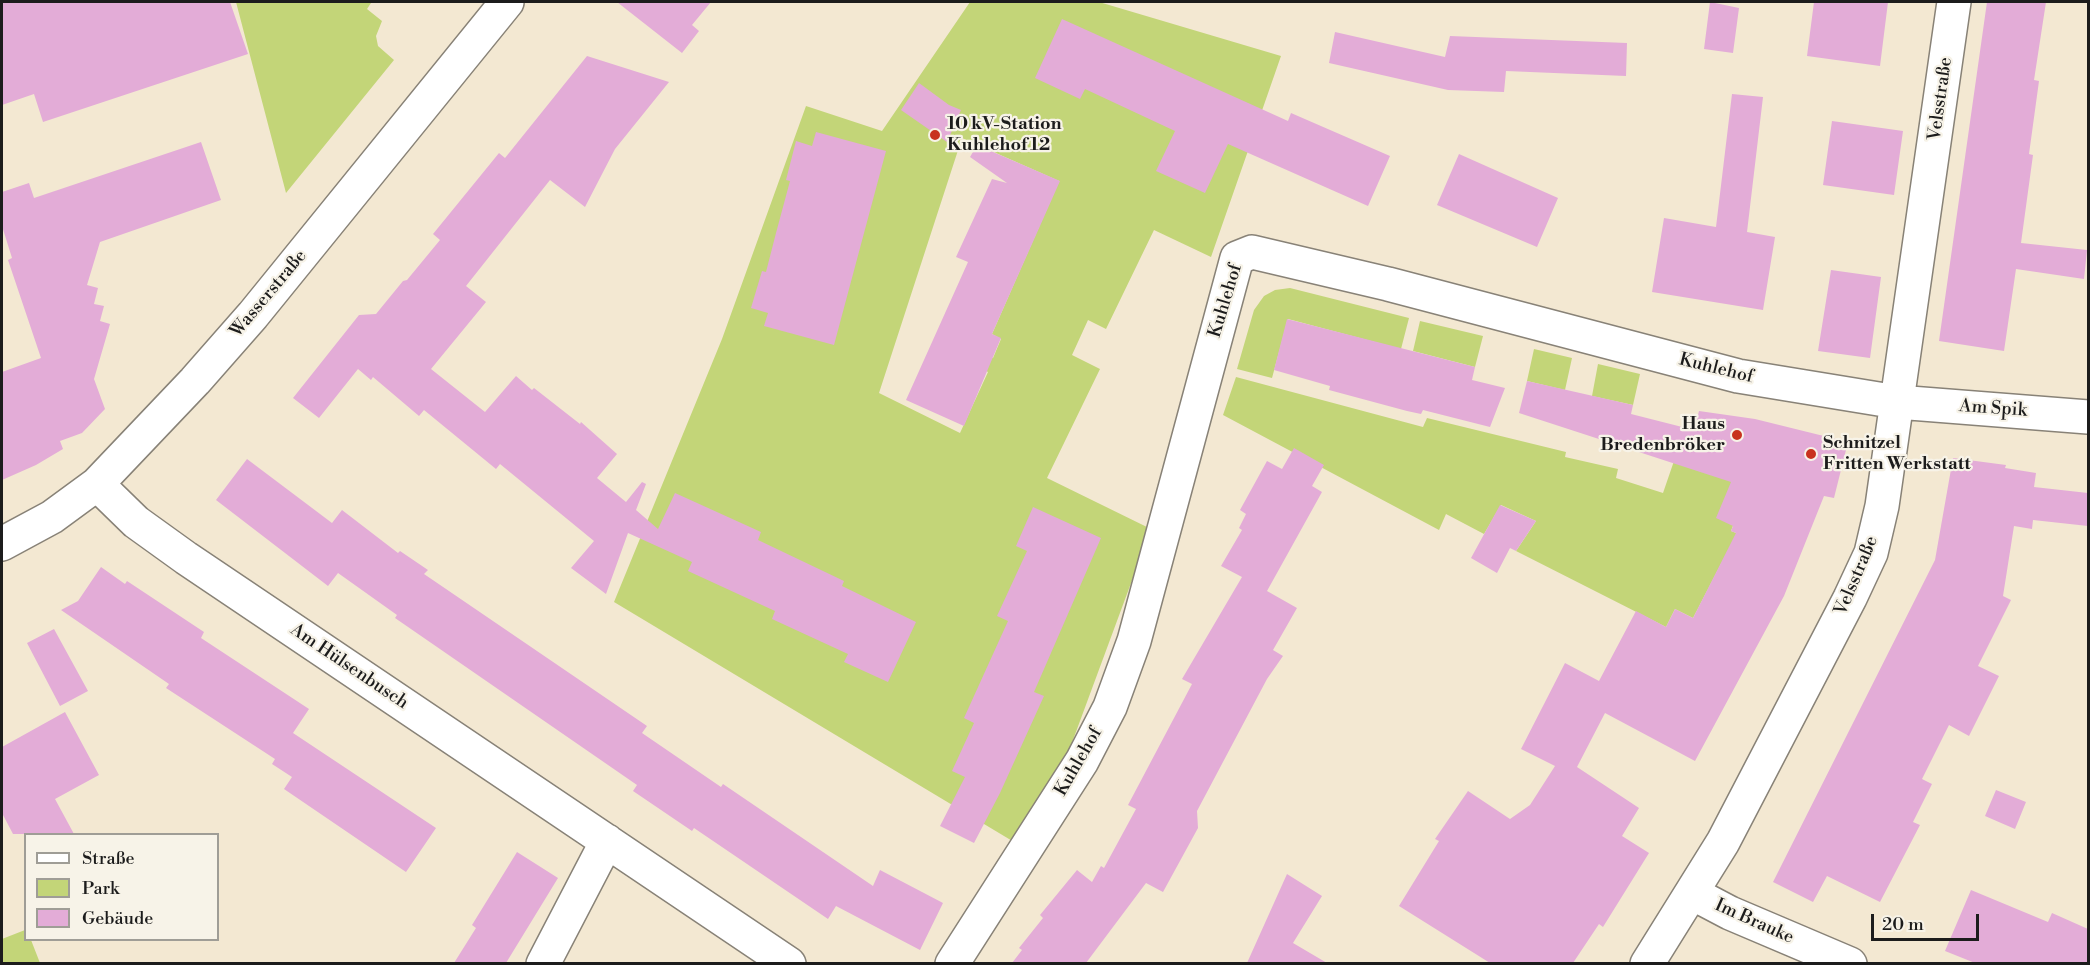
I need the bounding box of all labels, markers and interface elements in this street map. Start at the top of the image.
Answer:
street label: Velsstraße [1924,56,1958,142]
place label: 10 kV-Station Kuhlehof 12 [947,114,1062,156]
marker: 10 kV-Station Kuhlehof 12 [928,128,942,142]
street label: Wasserstraße [226,246,312,342]
street label: Kuhlehof [1205,262,1247,340]
street label: Kuhlehof [1677,349,1755,389]
street label: Am Spik [1958,396,2028,422]
place label: Haus Bredenbröker [1600,414,1725,456]
marker: Haus Bredenbröker [1730,428,1744,442]
place label: Schnitzel Fritten Werkstatt [1823,433,1971,476]
marker: Schnitzel Fritten Werkstatt [1804,447,1818,461]
street label: Velsstraße [1831,533,1883,619]
street label: Am Hülsenbusch [286,620,412,714]
street label: Kuhlehof [1051,724,1107,800]
legend [24,833,219,941]
text: Straße [82,847,135,870]
text: Park [82,877,119,900]
street label: Im Brauke [1711,895,1797,949]
scale bar [1874,902,1982,940]
text: Gebäude [82,907,153,930]
text: 20 m [1882,913,1924,936]

